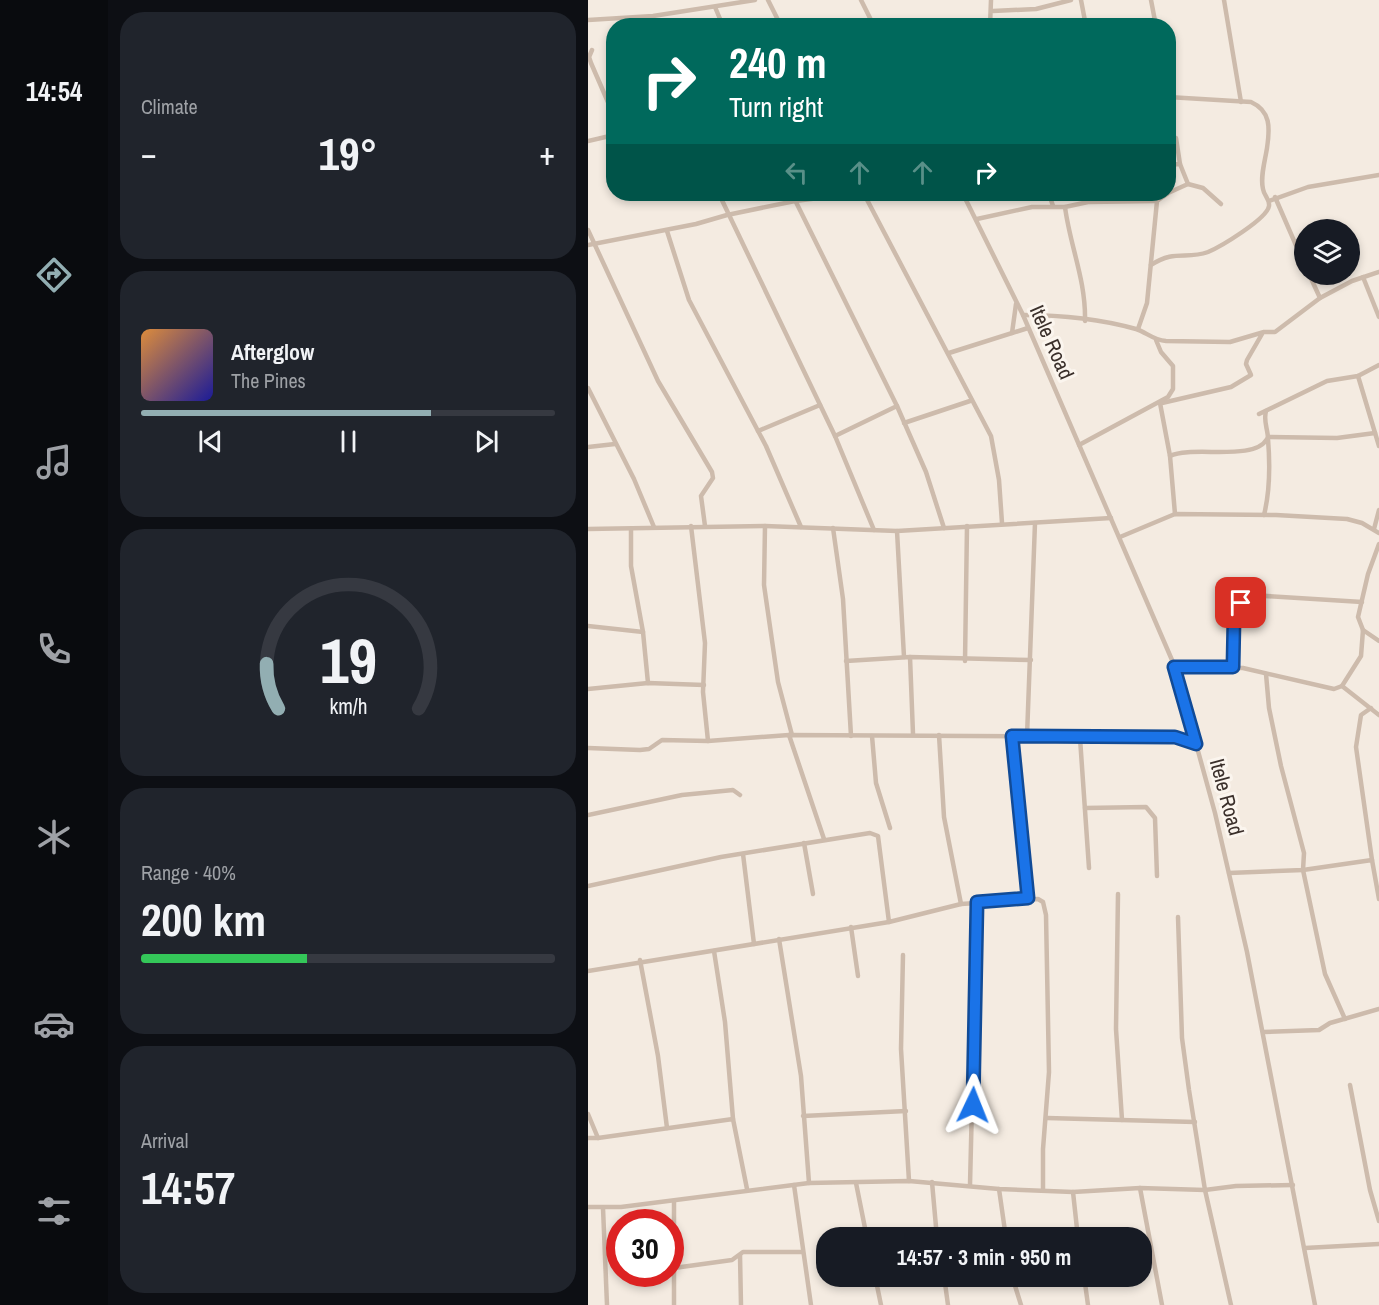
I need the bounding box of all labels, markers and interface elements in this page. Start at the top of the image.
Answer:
text: 240 m [729,35,827,91]
icon: right [630,42,708,120]
text: 14:54 [26,73,82,109]
text: Turn right [729,89,823,125]
text: Climate [141,93,198,120]
text: 19° [318,123,378,184]
text: − [141,131,157,175]
text: + [539,131,555,175]
icon: left [780,156,813,189]
icon: ahead [843,156,876,189]
icon: ahead [906,156,939,189]
icon: right [969,156,1002,189]
map controls [1294,219,1360,285]
button: layers [1294,219,1360,285]
icon: directions [33,254,75,296]
street label: Itele Road [1023,300,1081,384]
text: Afterglow [231,337,314,367]
text: The Pines [231,367,306,394]
icon: previous [194,425,227,458]
icon: pause [332,425,365,458]
icon: next [470,425,503,458]
icon: music [33,441,75,483]
pin [1215,577,1266,628]
icon: arrive [1224,586,1257,619]
text: 19 [320,619,376,703]
icon: phone [33,628,75,670]
text: km/h [329,693,367,722]
street label: Itele Road [1203,755,1251,839]
icon: climate [33,816,75,858]
text: Range · 40% [141,859,236,886]
text: 200 km [141,889,266,950]
icon: car [33,1003,75,1045]
position arrow [941,1073,1005,1137]
text: Arrival [141,1127,188,1154]
text: 14:57 [141,1157,235,1218]
icon: filters [33,1190,75,1232]
speed limit sign: 30 [606,1209,684,1287]
text: 14:57 · 3 min · 950 m [897,1242,1071,1272]

